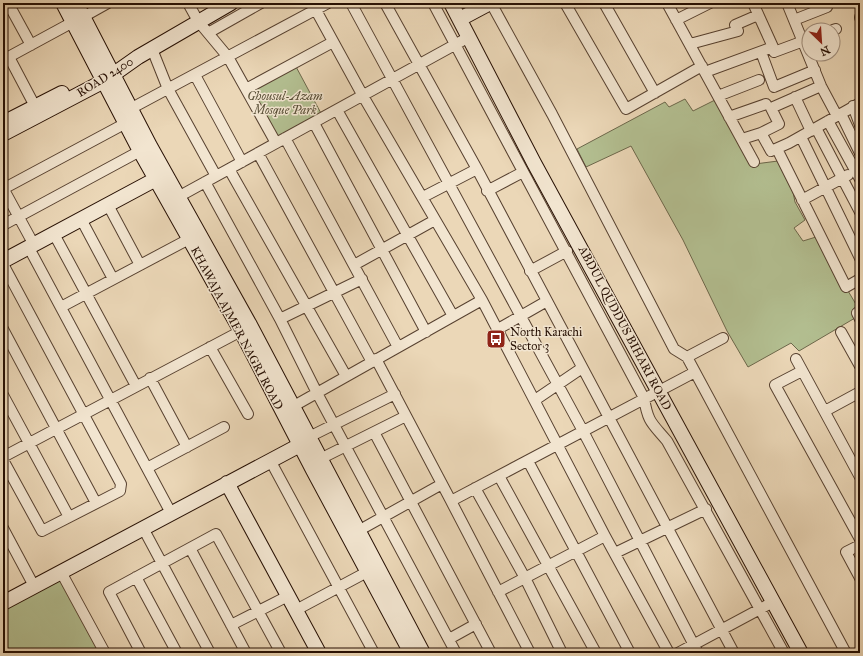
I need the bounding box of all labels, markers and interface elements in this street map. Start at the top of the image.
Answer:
north arrow [801,22,841,62]
text: N [817,43,832,59]
street label: ROAD 2400 [74,54,136,100]
park label: Ghousul-Azam Mosque Park [247,89,323,117]
street label: ABDUL QUDDUS BIHARI ROAD [575,243,674,413]
street label: KHAWAJA AJMER NAGRI ROAD [187,244,286,412]
place label: North Karachi Sector 3 [510,325,583,353]
bus stop icon: North Karachi Sector 3 [485,328,507,350]

